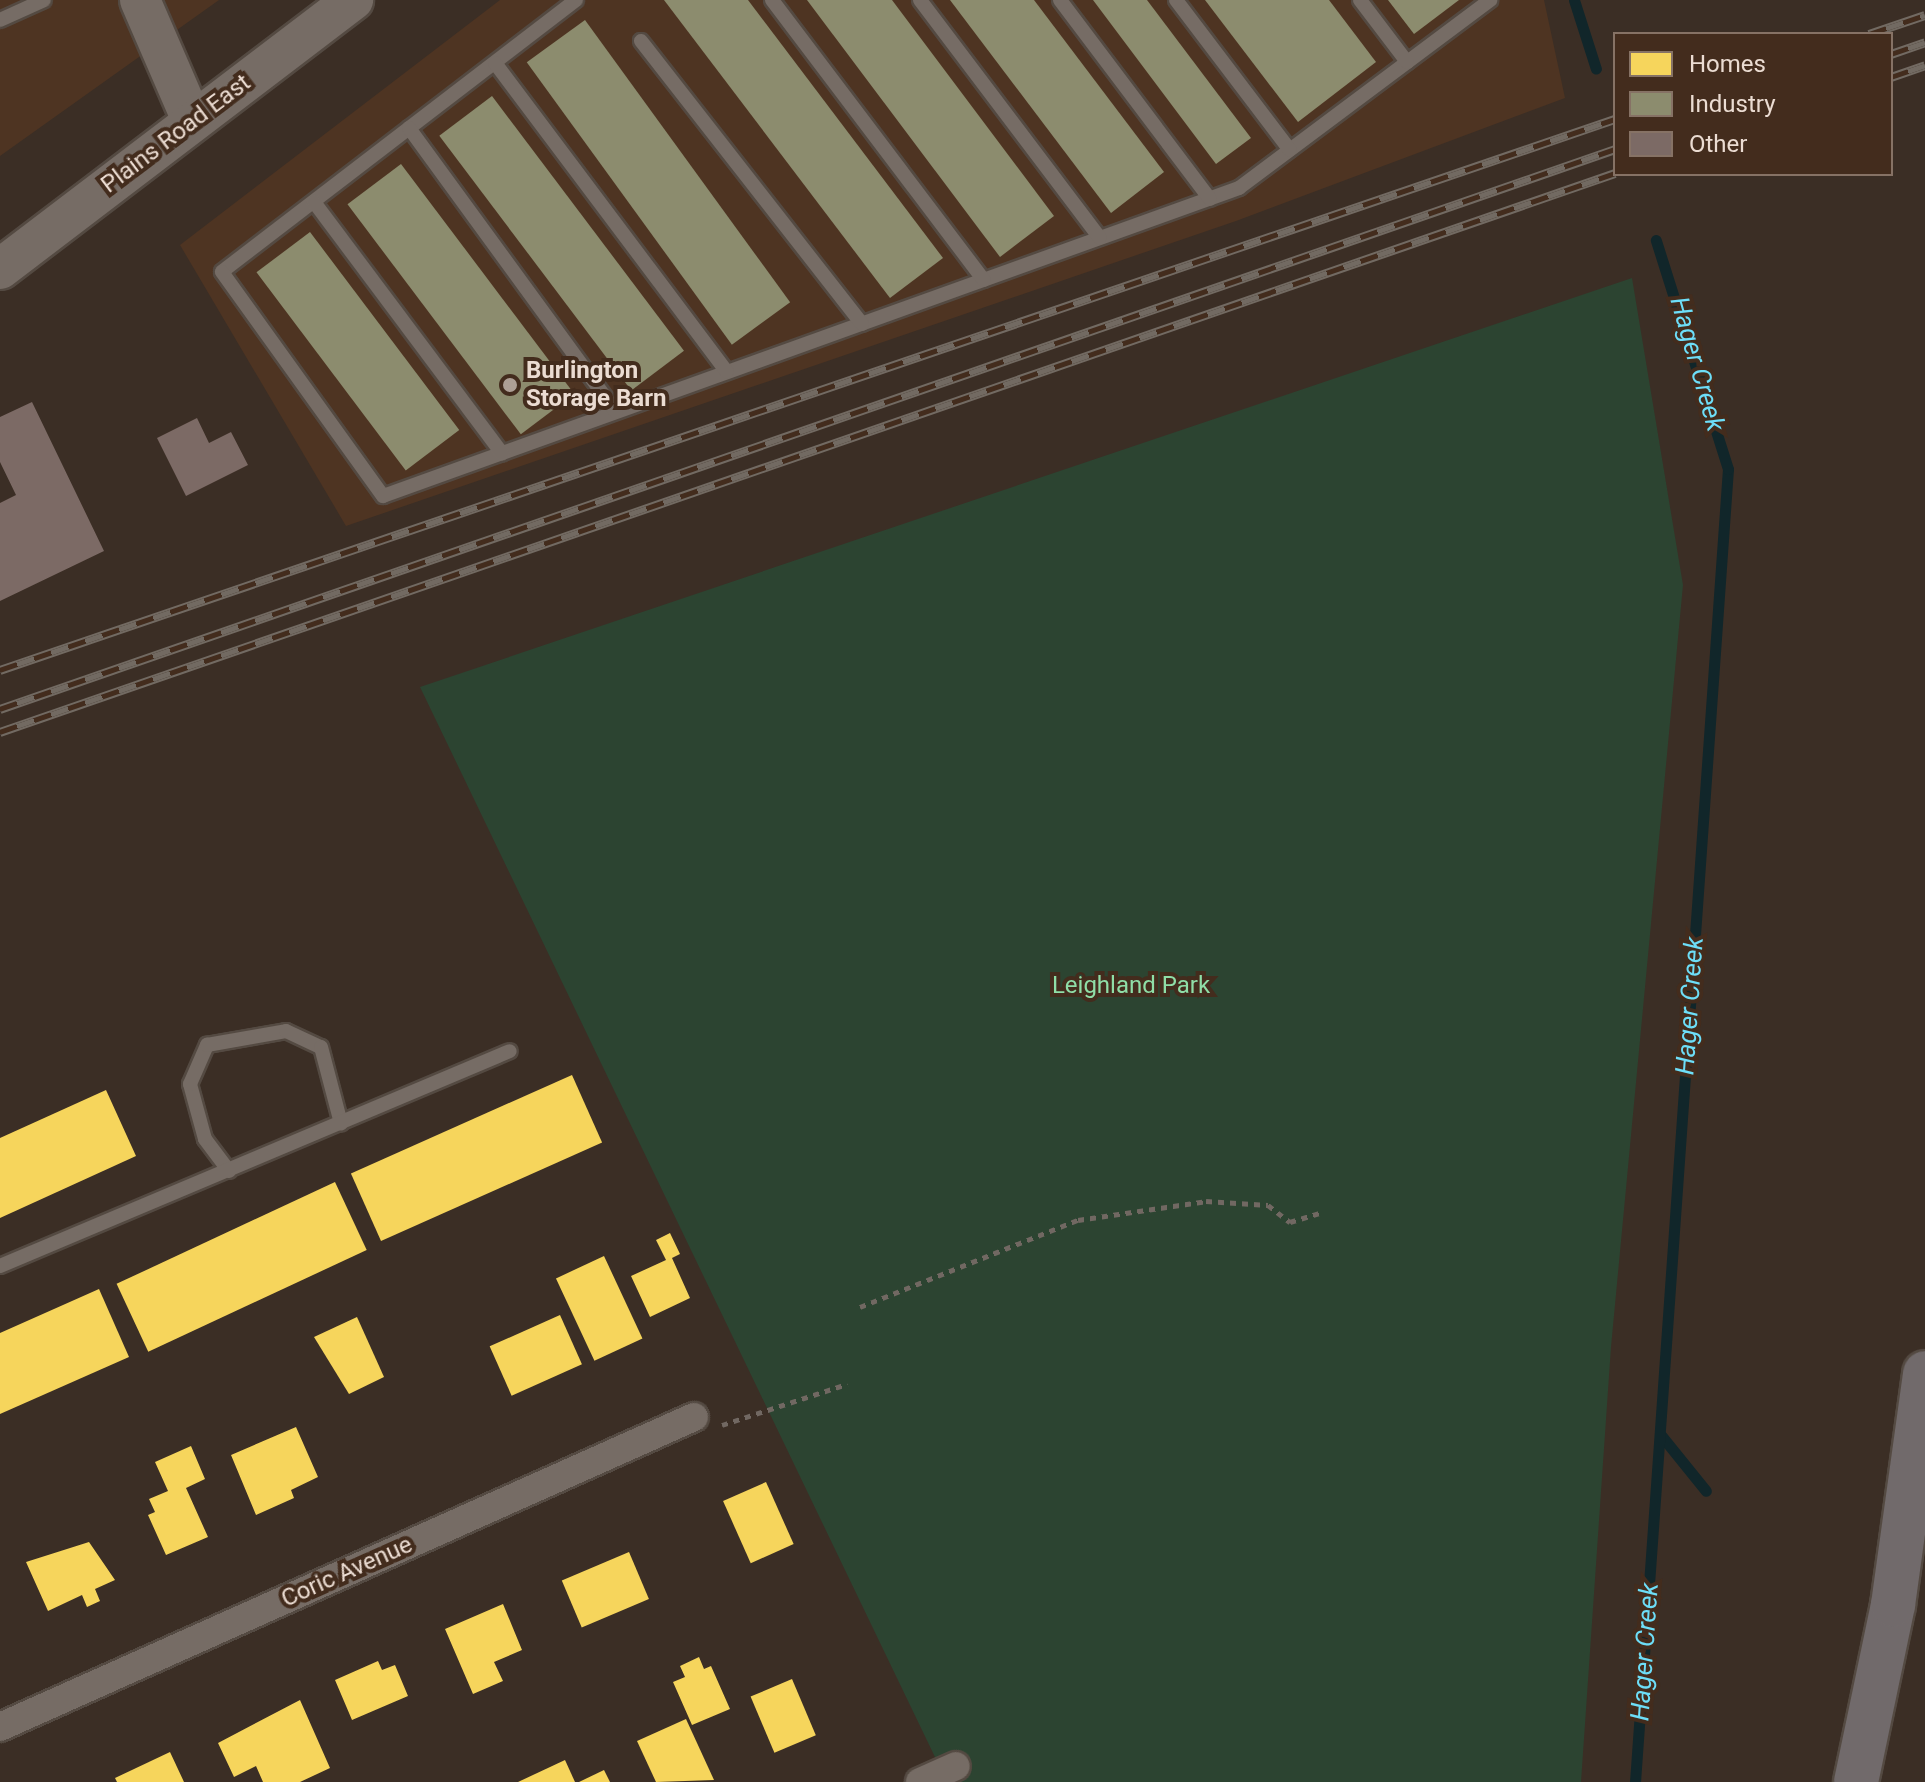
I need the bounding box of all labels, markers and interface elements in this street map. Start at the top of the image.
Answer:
legend [1613,32,1893,176]
text: Homes [1689,50,1766,78]
street label: Plains Road East [96,69,256,199]
text: Industry [1689,90,1775,118]
text: Other [1689,130,1747,158]
water label: Hager Creek [1663,293,1731,435]
place label: Burlington Storage Barn [526,357,666,413]
marker: Burlington Storage Barn [501,376,519,394]
water label: Hager Creek [1670,936,1710,1076]
park label: Leighland Park [1052,972,1210,1000]
street label: Coric Avenue [277,1530,417,1614]
water label: Hager Creek [1625,1582,1665,1722]

